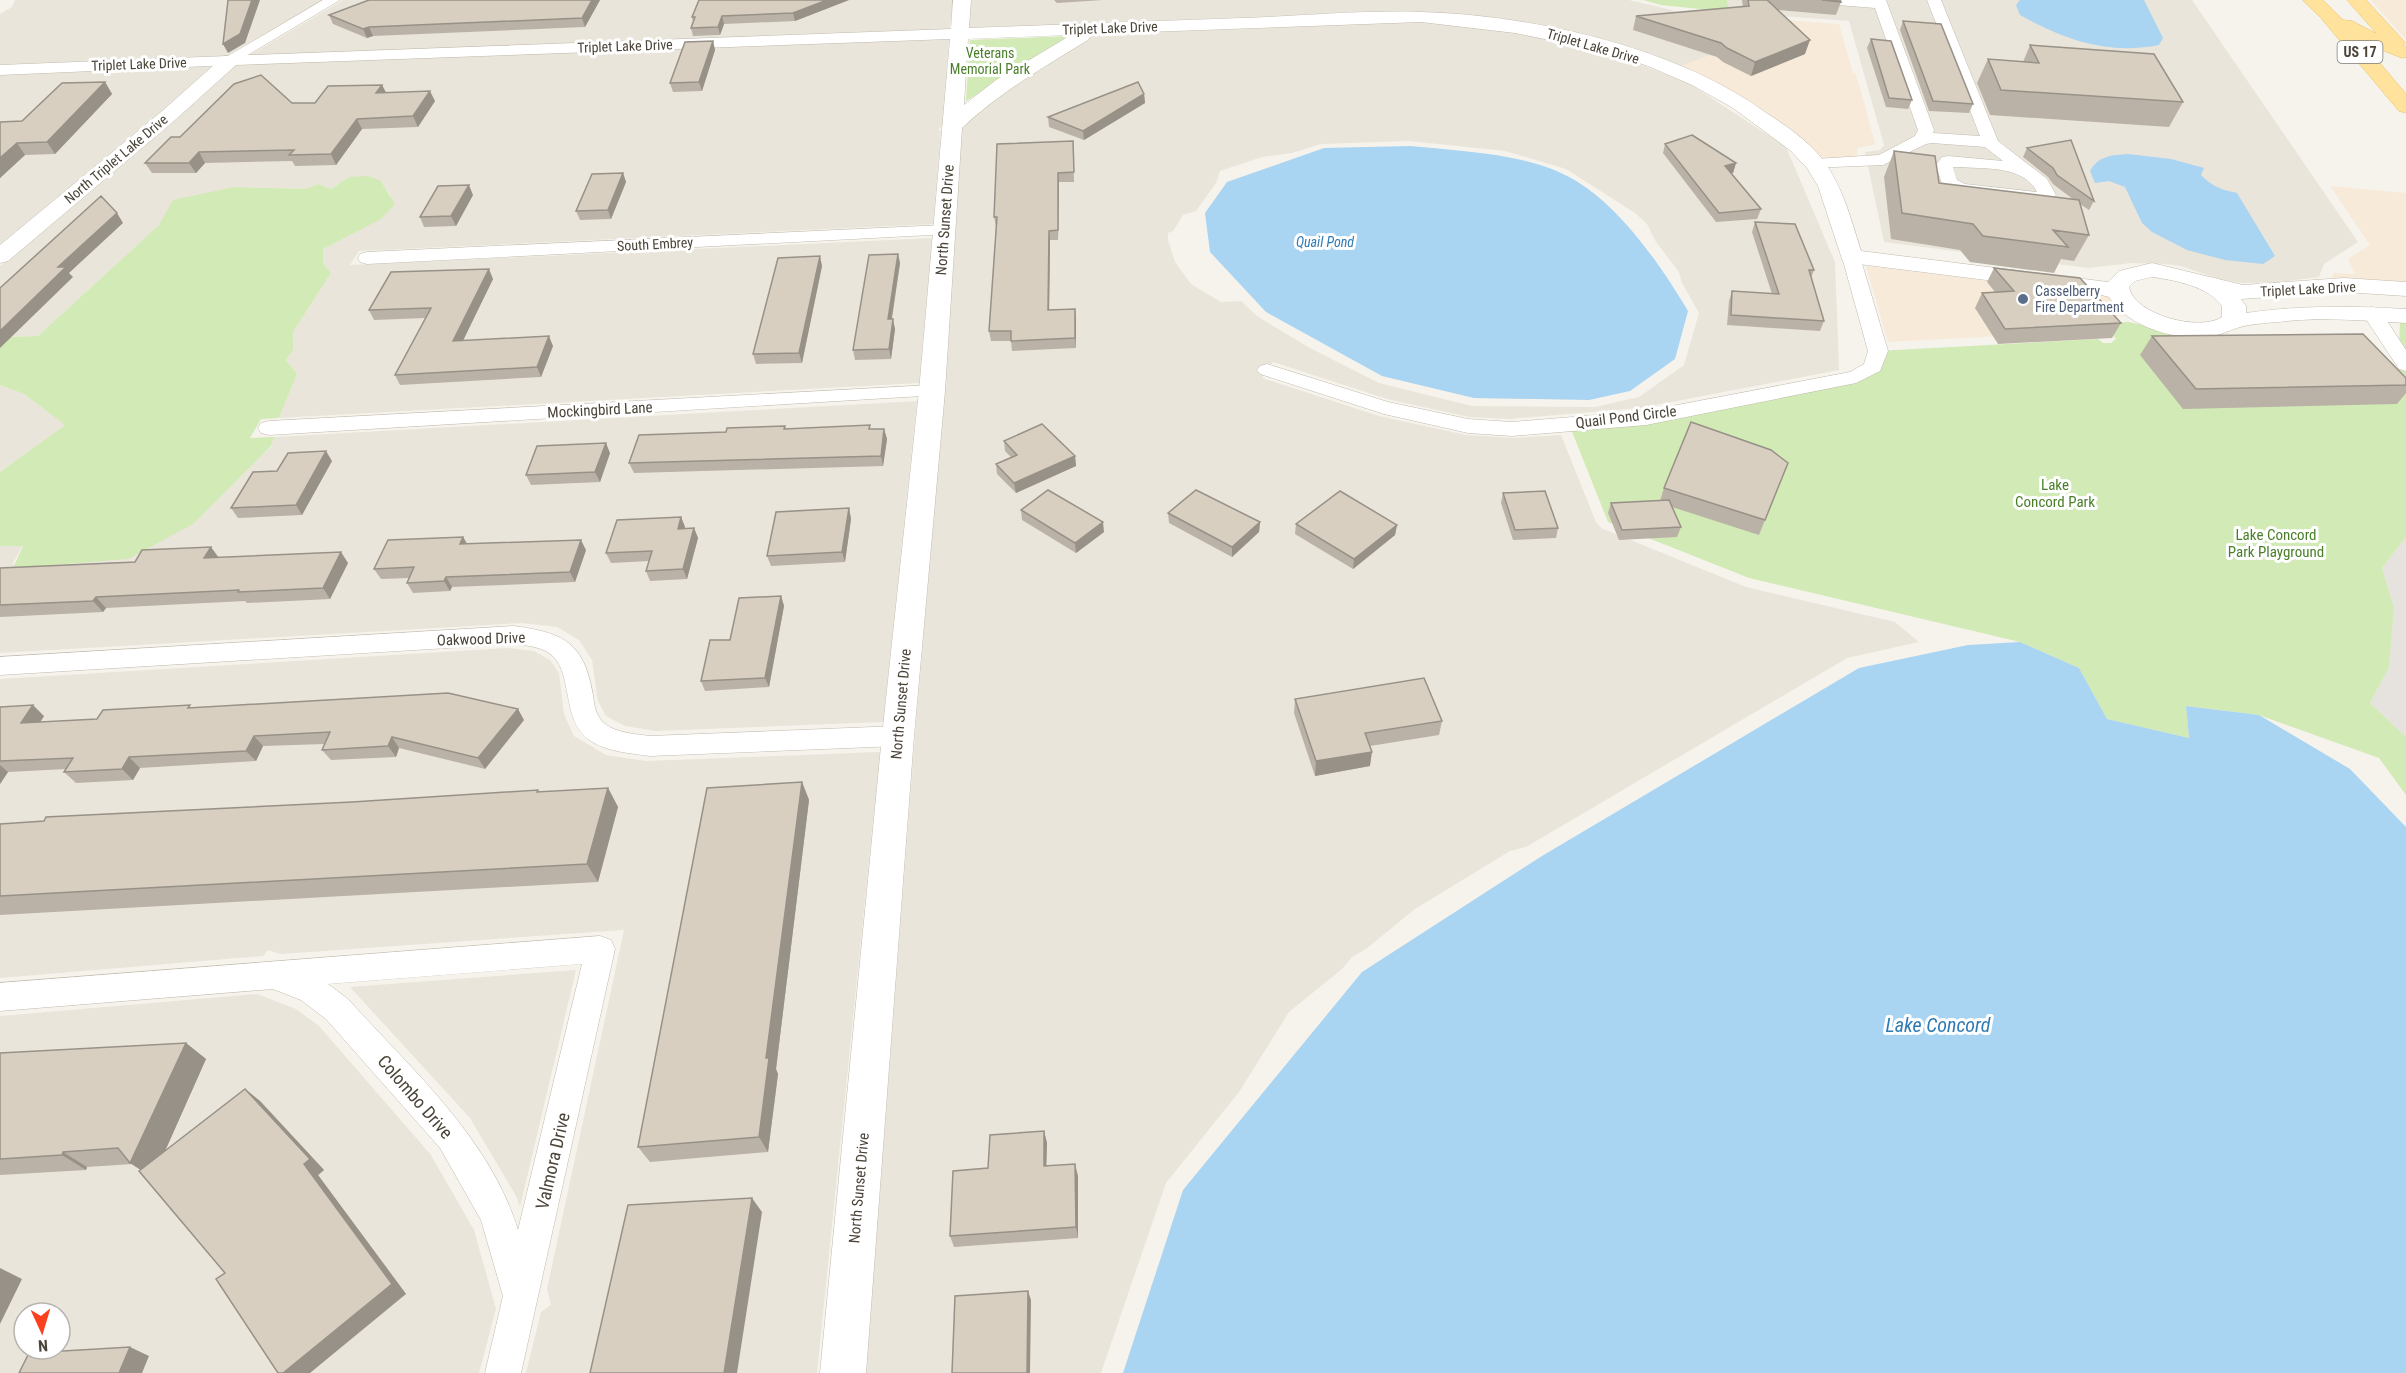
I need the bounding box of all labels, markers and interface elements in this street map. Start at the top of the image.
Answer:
street label: Triplet Lake Drive [1062,18,1158,38]
street label: Triplet Lake Drive [1545,25,1642,67]
street label: Triplet Lake Drive [577,36,673,56]
road number: US 17 [2338,41,2382,63]
park label: Veterans Memorial Park [950,45,1031,77]
street label: Triplet Lake Drive [91,54,187,74]
street label: North Triplet Lake Drive [61,111,171,207]
street label: North Sunset Drive [932,164,958,276]
street label: South Embrey [617,234,694,254]
water label: Quail Pond [1296,234,1354,250]
street label: Triplet Lake Drive [2260,278,2357,299]
place label: Casselberry Fire Department [2035,283,2124,315]
marker: Casselberry Fire Department [2016,292,2030,306]
street label: Mockingbird Lane [547,398,653,422]
street label: Quail Pond Circle [1575,402,1677,432]
park label: Lake Concord Park [2015,476,2095,511]
park label: Lake Concord Park Playground [2228,526,2324,561]
street label: Oakwood Drive [436,628,526,650]
street label: North Sunset Drive [887,648,915,760]
water label: Lake Concord [1886,1013,1991,1037]
street label: Colombo Drive [373,1051,457,1143]
street label: Valmora Drive [531,1110,574,1211]
street label: North Sunset Drive [845,1132,873,1244]
north arrow [12,1301,72,1361]
text: N [37,1336,49,1355]

